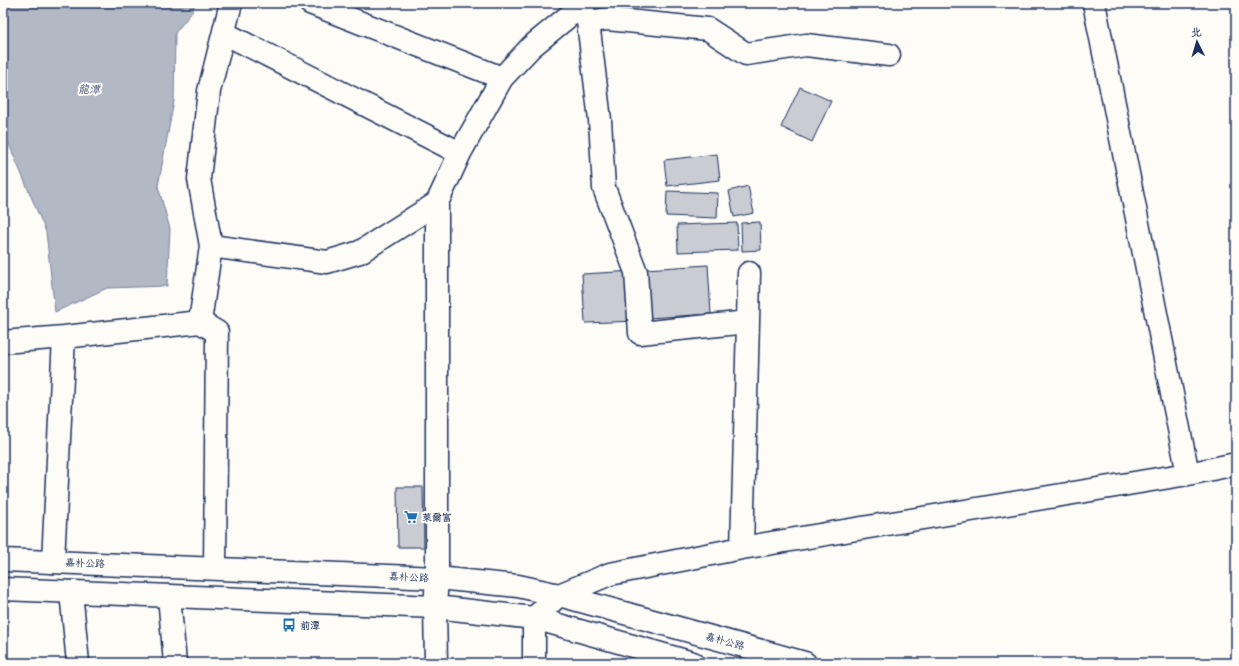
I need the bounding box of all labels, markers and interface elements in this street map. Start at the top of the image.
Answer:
north arrow [1177,22,1217,62]
text: 北 [1190,25,1202,40]
water label: 龍潭 [78,82,101,97]
supermarket icon: 萊爾富 [403,509,419,525]
place label: 萊爾富 [422,511,452,524]
street label: 嘉朴公路 [65,556,105,570]
street label: 嘉朴公路 [389,569,429,585]
bus stop icon: 前潭 [281,617,297,633]
place label: 前潭 [300,619,320,632]
street label: 嘉朴公路 [704,630,746,652]

